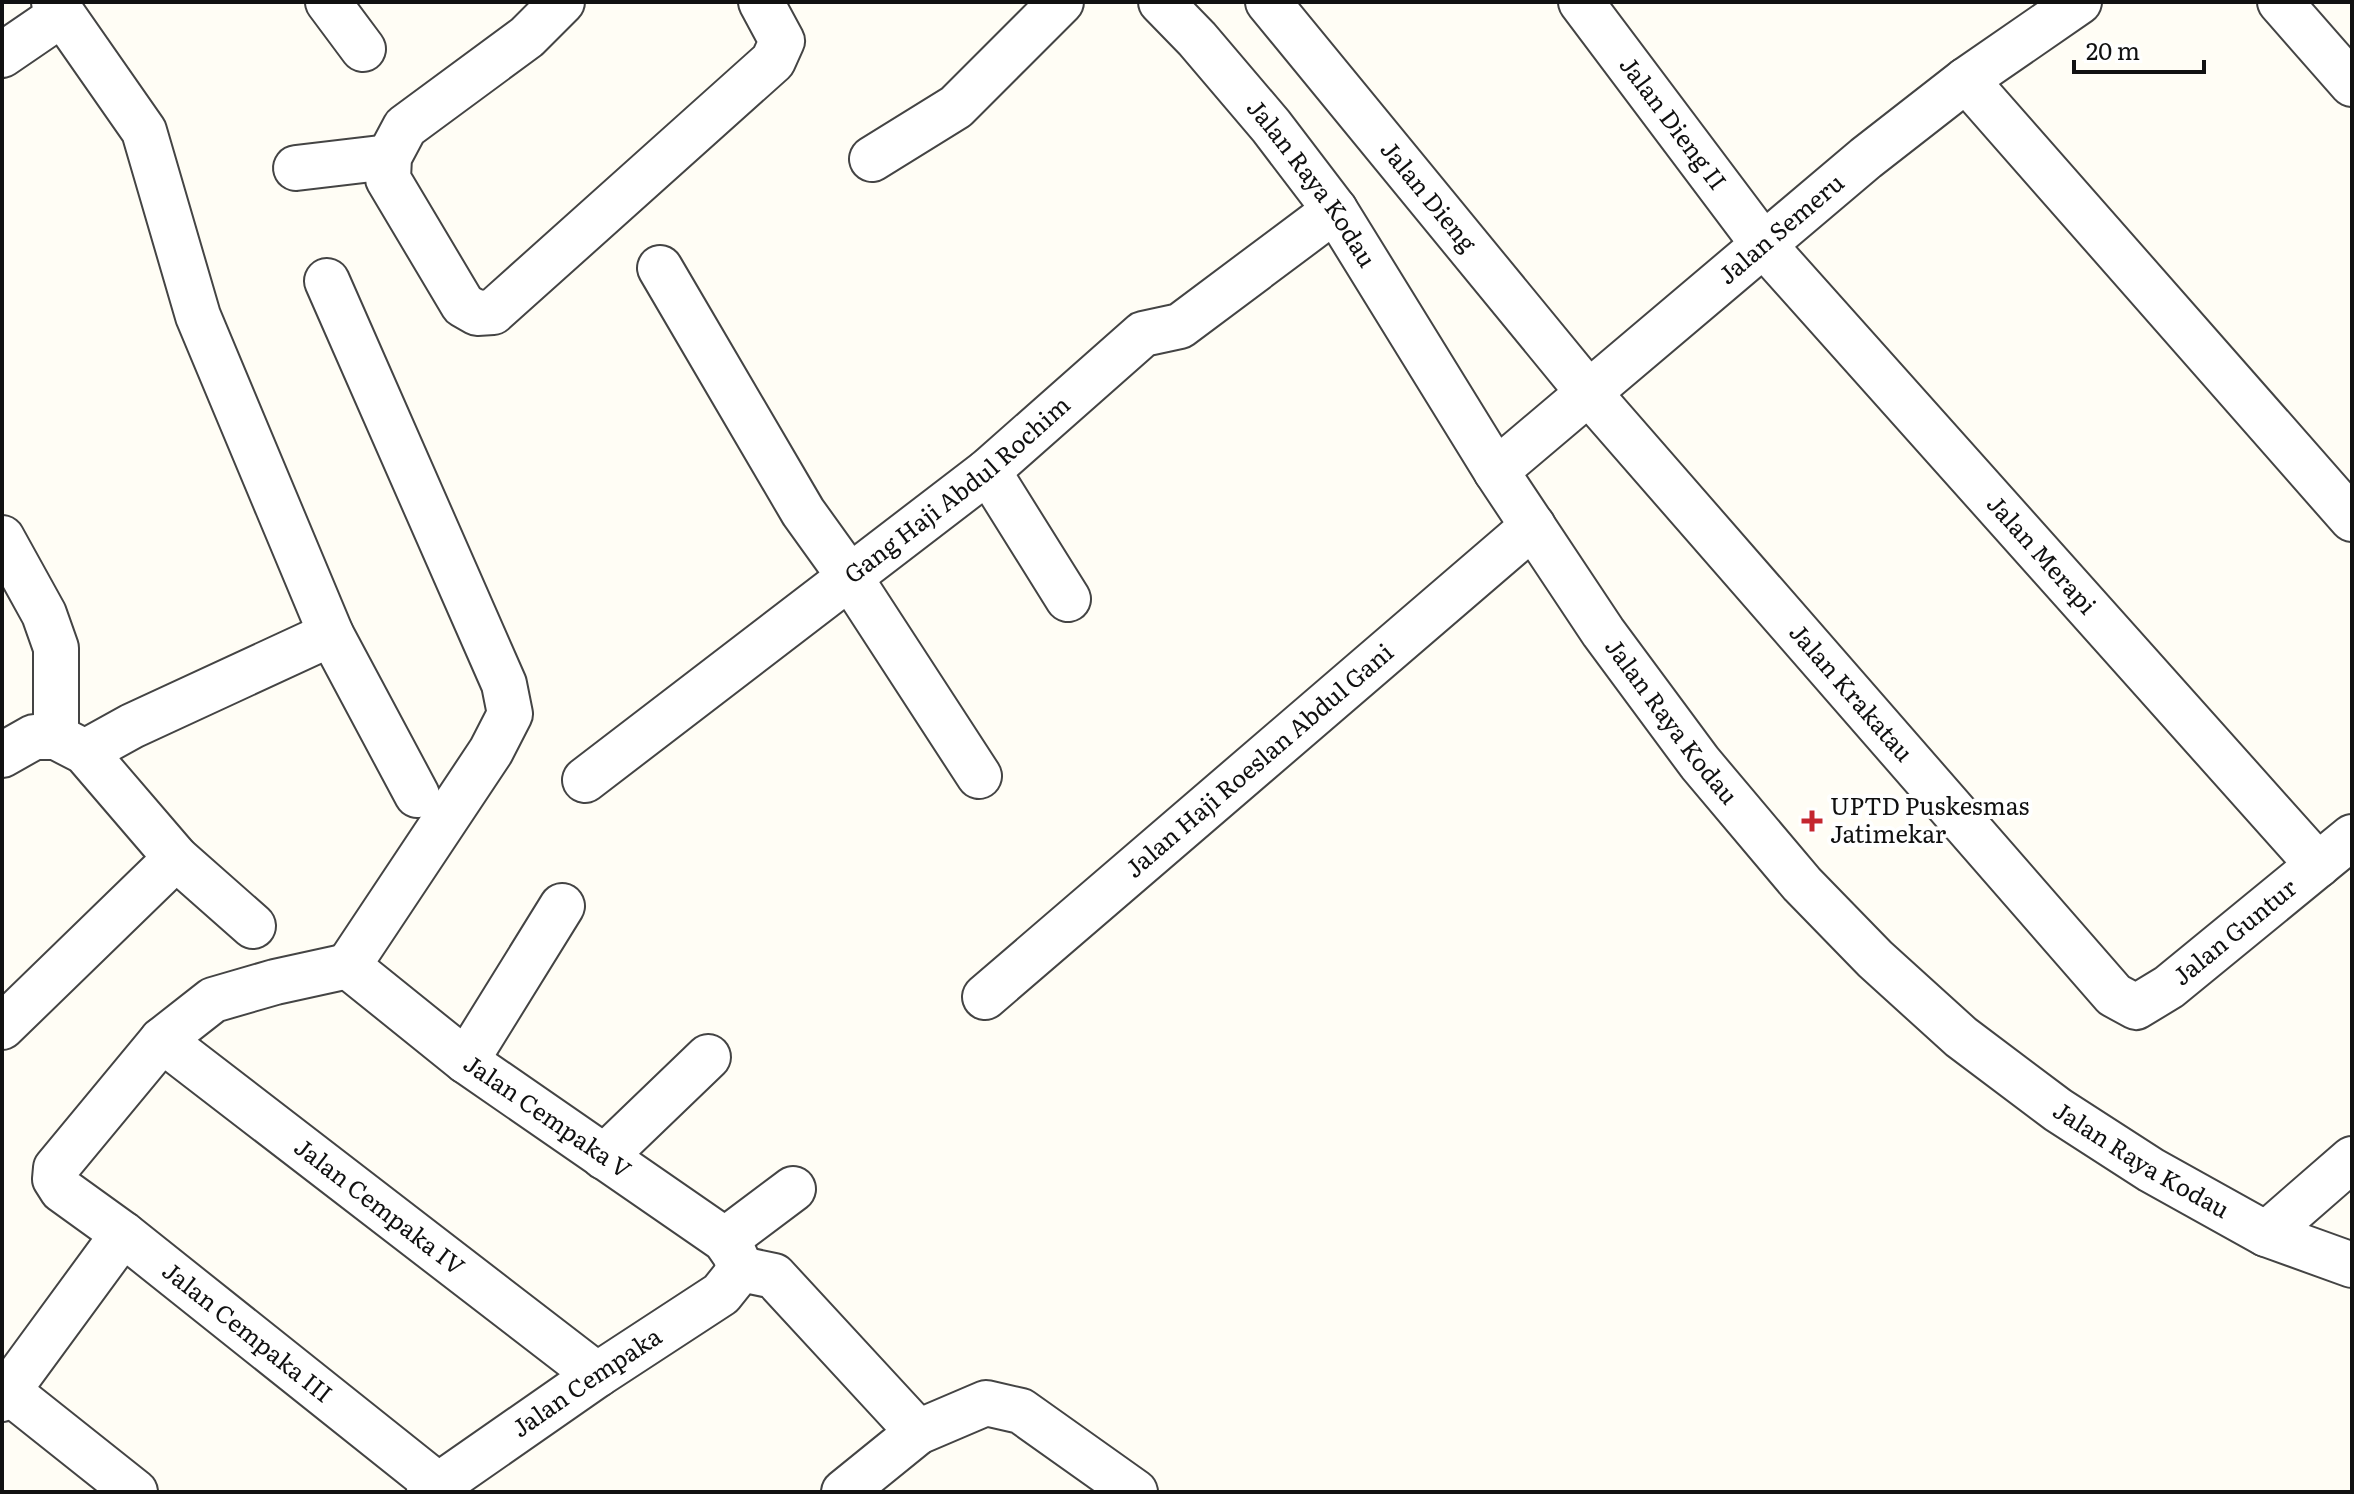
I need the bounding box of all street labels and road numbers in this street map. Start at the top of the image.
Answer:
street label: Jalan Dieng II [1613,48,1736,196]
street label: Jalan Raya Kodau [1240,90,1386,273]
street label: Jalan Dieng [1374,132,1486,259]
street label: Jalan Semeru [1709,164,1851,291]
street label: Gang Haji Abdul Rochim [836,386,1077,590]
street label: Jalan Merapi [1980,486,2106,621]
street label: Jalan Krakatau [1782,615,1923,768]
street label: Jalan Raya Kodau [1598,630,1747,811]
street label: Jalan Haji Roeslan Abdul Gani [1116,634,1400,884]
street label: Jalan Guntur [2164,869,2304,992]
street label: Jalan Cempaka V [458,1045,640,1185]
street label: Jalan Raya Kodau [2047,1091,2237,1225]
street label: Jalan Cempaka IV [288,1128,473,1282]
street label: Jalan Cempaka III [156,1252,341,1409]
street label: Jalan Cempaka [504,1318,668,1444]

